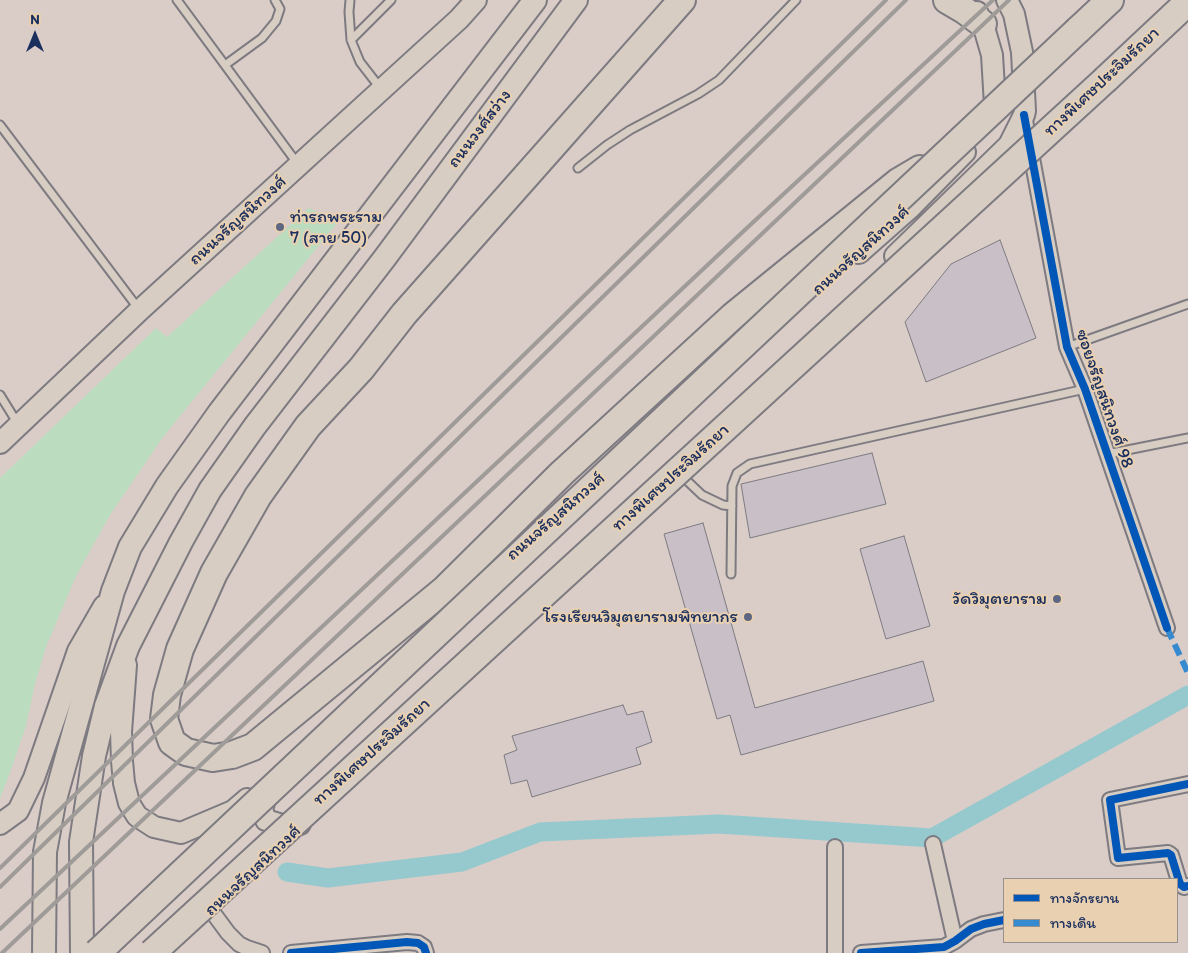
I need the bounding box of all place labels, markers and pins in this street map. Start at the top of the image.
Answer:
place label: ท่ารถพระราม 7 (สาย 50) [290,206,382,248]
marker: ท่ารถพระราม 7 (สาย 50) [274,221,286,233]
place label: วัดวิมุตยาราม [952,588,1047,610]
marker: วัดวิมุตยาราม [1051,593,1063,605]
place label: โรงเรียนวิมุตยารามพิทยากร [543,606,738,628]
marker: โรงเรียนวิมุตยารามพิทยากร [742,611,754,623]

